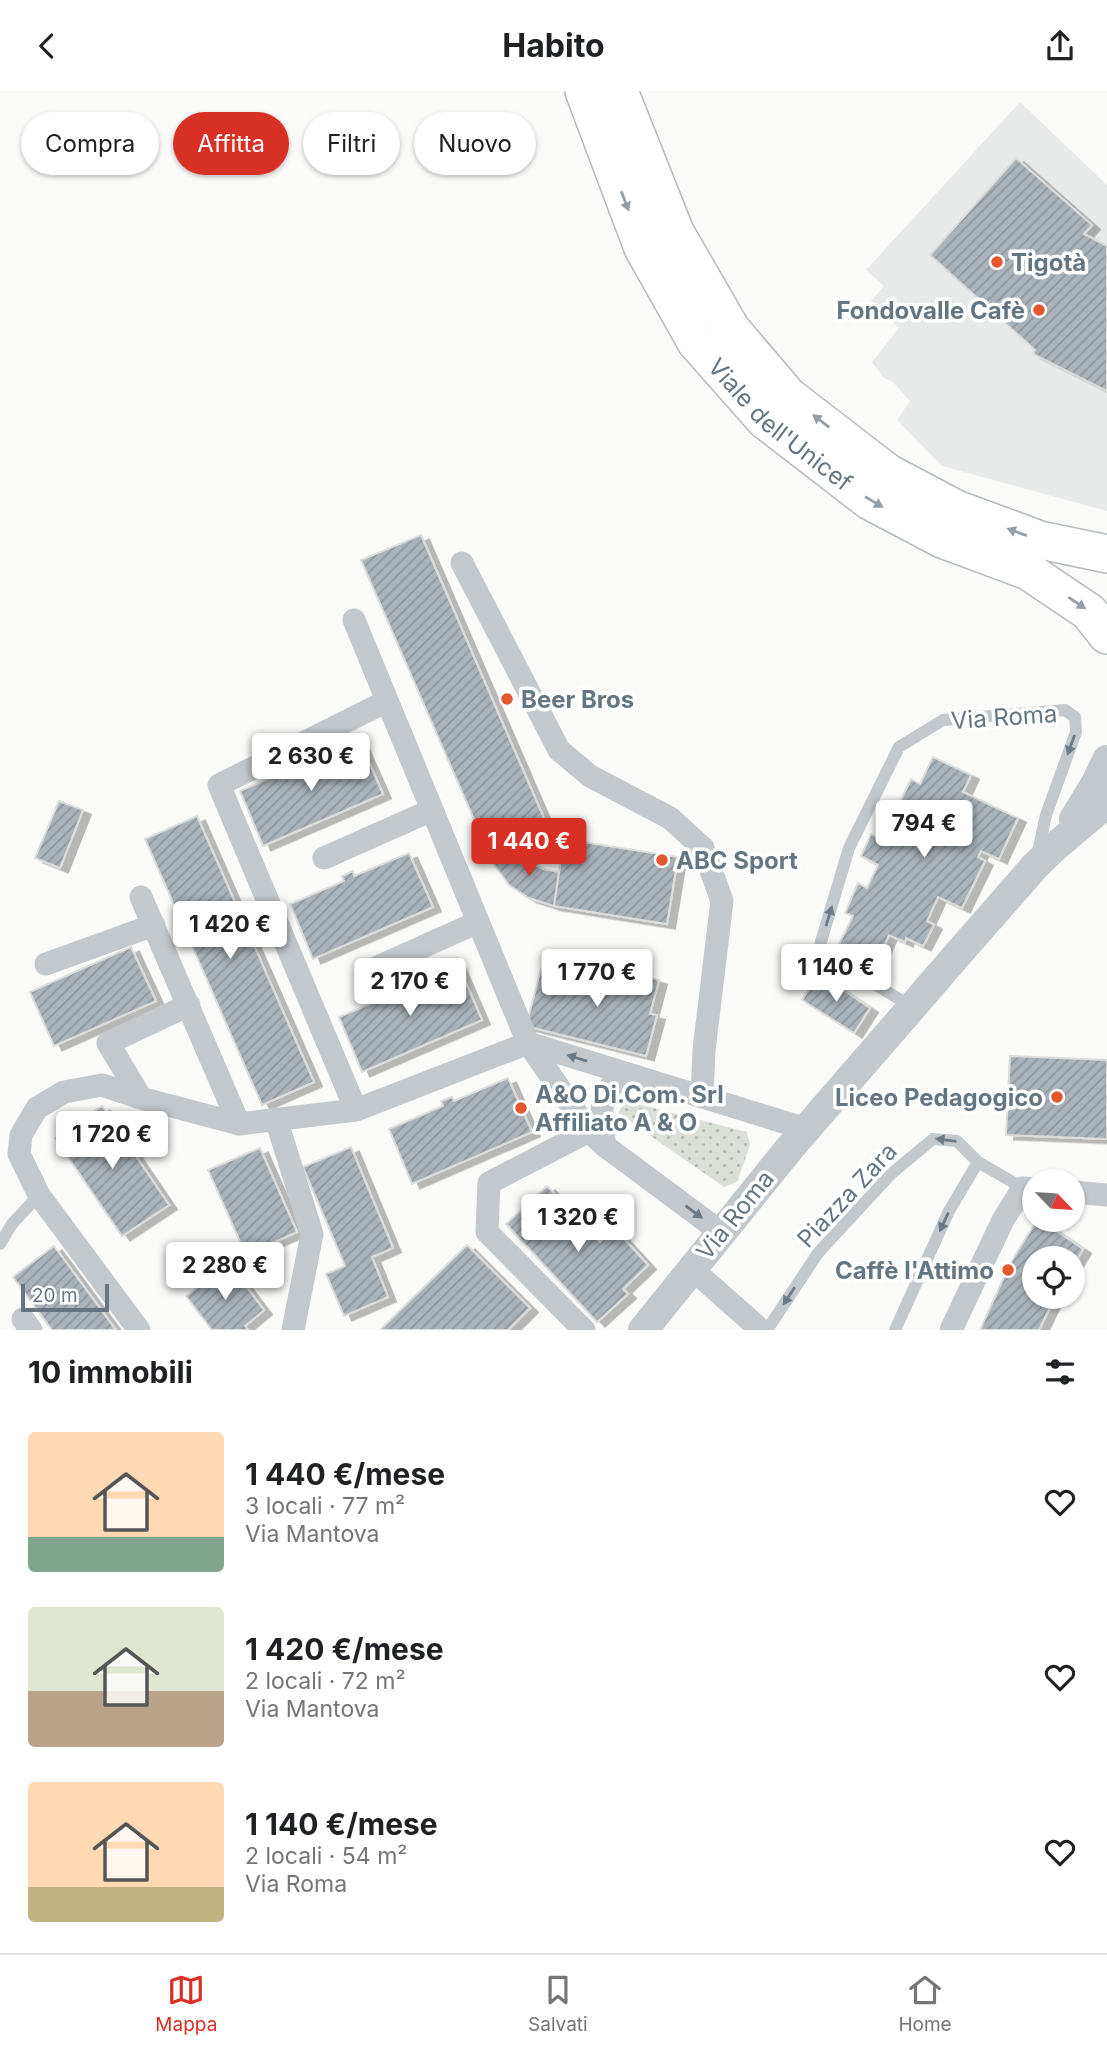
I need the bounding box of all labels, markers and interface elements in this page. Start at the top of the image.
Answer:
text: Habito [502,26,605,65]
icon: back [28,27,66,65]
icon: share [1041,27,1079,65]
chip: Compra [21,112,159,175]
chip: Affitta [173,112,289,175]
chip: Filtri [303,112,400,175]
chip: Nuovo [414,112,536,175]
one-way arrow [620,190,631,211]
place label: Tigotà [1011,248,1086,277]
marker: Tigotà [989,254,1005,270]
place label: Fondovalle Cafè [836,296,1025,325]
marker: Fondovalle Cafè [1031,302,1047,318]
street label: Viale dell'Unicef [702,352,858,497]
one-way arrow [812,414,830,429]
one-way arrow [864,496,883,509]
one-way arrow [1007,526,1028,537]
one-way arrow [1067,596,1086,609]
place label: Beer Bros [521,685,634,714]
marker: Beer Bros [499,691,515,707]
street label: Via Roma [950,699,1058,735]
pin: 2 630 € [246,733,376,793]
one-way arrow [1065,734,1076,755]
text: 2 630 € [268,742,354,770]
pin: 794 € [875,801,973,860]
text: 794 € [892,809,956,837]
pin: 1 440 € [464,819,594,878]
text: 1 440 € [487,827,571,855]
place label: ABC Sport [676,846,798,875]
marker: ABC Sport [654,852,670,868]
pin: 1 420 € [165,901,295,961]
one-way arrow [824,905,834,926]
text: 1 420 € [189,910,271,938]
pin: 1 140 € [771,944,901,1004]
pin: 1 770 € [532,949,662,1009]
text: 1 140 € [797,953,875,981]
pin: 2 170 € [345,958,475,1018]
text: 1 770 € [558,958,636,986]
text: 2 170 € [370,967,450,995]
one-way arrow [567,1053,588,1063]
place label: A&O Di.Com. Srl Affiliato A & O [535,1080,724,1137]
place label: Liceo Pedagogico [835,1083,1043,1112]
marker: Liceo Pedagogico [1049,1089,1065,1105]
marker: A&O Di.Com. Srl Affiliato A & O [513,1100,529,1116]
pin: 1 720 € [47,1111,177,1171]
text: 1 720 € [72,1120,152,1148]
one-way arrow [935,1135,957,1146]
street label: Piazza Zara [791,1137,903,1253]
street label: Via Roma [690,1164,780,1266]
north arrow [1022,1169,1085,1232]
map controls [1022,1169,1085,1309]
pin: 1 320 € [513,1195,643,1254]
text: 1 320 € [537,1203,619,1231]
one-way arrow [684,1204,702,1219]
one-way arrow [939,1212,950,1232]
pin: 2 280 € [160,1243,290,1302]
button: locate [1022,1246,1085,1309]
text: 2 280 € [182,1251,268,1279]
place label: Caffè l'Attimo [835,1256,994,1285]
marker: Caffè l'Attimo [1000,1262,1016,1278]
scale bar [21,1281,108,1313]
text: 20 m [32,1284,78,1307]
one-way arrow [782,1287,796,1305]
icon: filters [1041,1353,1079,1391]
text: 10 immobili [28,1354,193,1390]
text: 1 440 €/mese [245,1456,445,1492]
icon: home [84,1460,168,1544]
icon: heart [1041,1483,1079,1521]
text: 3 locali · 77 m² [245,1492,405,1520]
text: Via Mantova [245,1520,379,1548]
text: 1 420 €/mese [245,1631,444,1667]
icon: home [84,1635,168,1719]
icon: heart [1041,1658,1079,1696]
text: 2 locali · 72 m² [245,1667,406,1695]
text: Via Mantova [245,1695,379,1723]
text: 1 140 €/mese [245,1806,438,1842]
icon: home [84,1810,168,1894]
icon: heart [1041,1833,1079,1871]
text: 2 locali · 54 m² [245,1842,407,1870]
text: Via Roma [245,1870,347,1898]
tab: Mappa [155,1971,217,2036]
tab: Salvati [528,1971,588,2036]
tab: Home [898,1971,952,2036]

